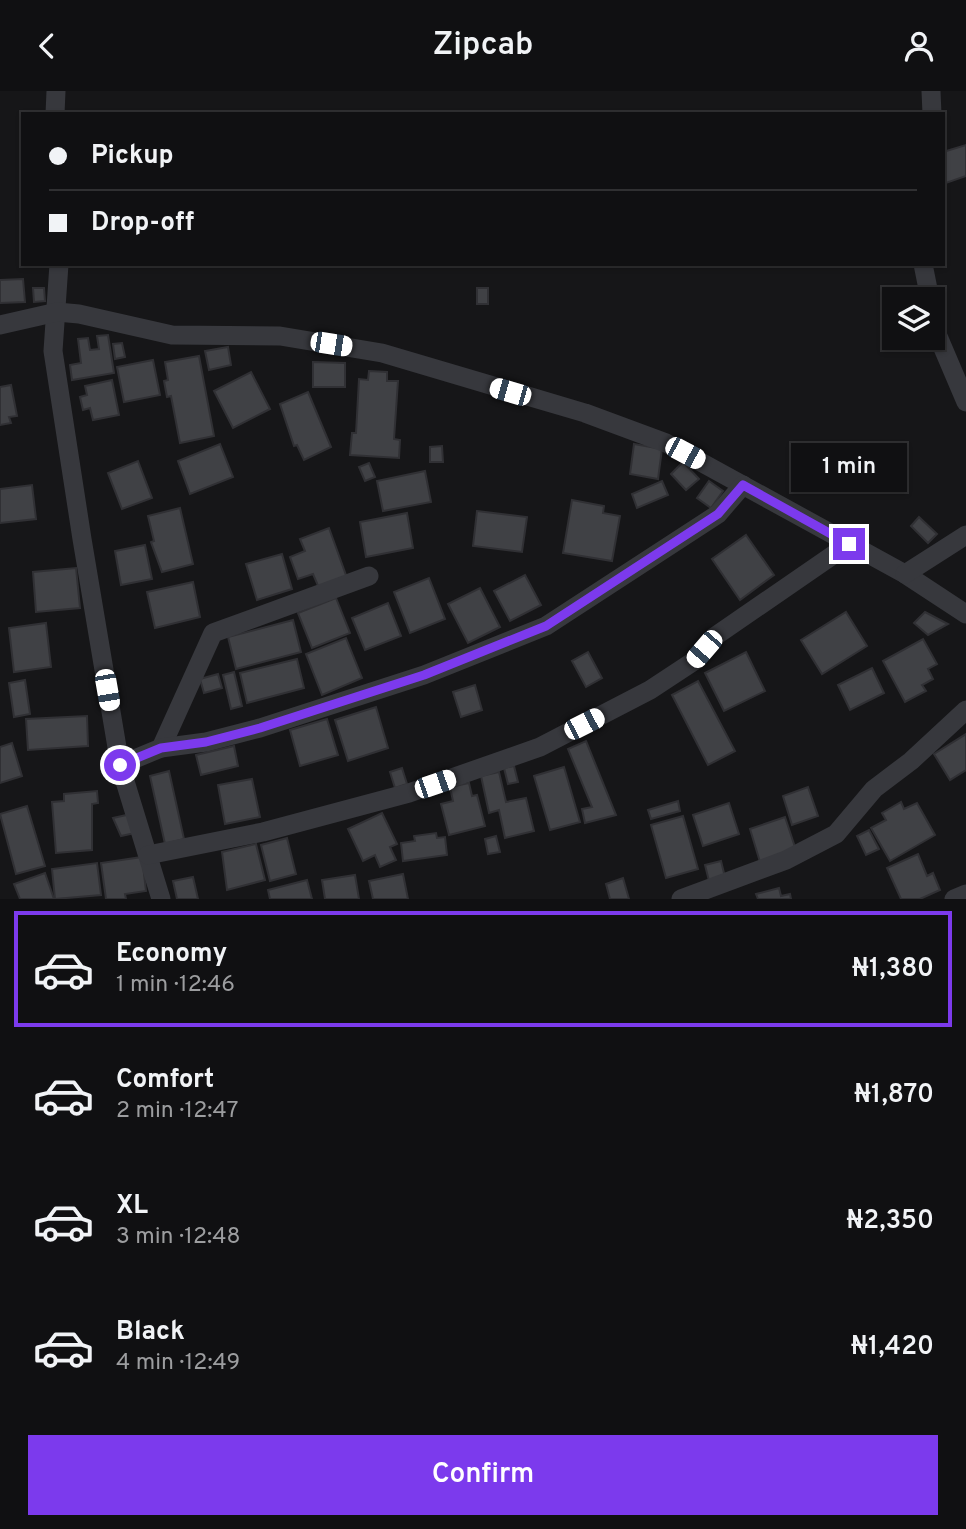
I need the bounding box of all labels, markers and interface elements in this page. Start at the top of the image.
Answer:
text: Zipcab [433,26,533,66]
icon: back [28,27,66,65]
icon: person [900,27,938,65]
text: Pickup [91,140,174,173]
text: Drop-off [91,207,194,240]
map controls [882,287,945,350]
button: layers [882,287,945,350]
car [309,330,354,358]
car [487,376,534,408]
car [662,434,709,472]
callout: 1 min [791,442,907,491]
text: 1 min [822,453,876,482]
route end [833,528,865,560]
car [683,626,726,672]
car [94,667,121,713]
car [561,705,608,743]
route start [104,749,136,781]
car [412,767,459,801]
icon: car [32,938,95,1001]
text: Economy [116,938,227,971]
text: ₦1,380 [852,953,934,986]
text: 1 min · 12:46 [116,971,235,1000]
icon: car [32,1064,95,1127]
text: Comfort [116,1064,214,1097]
text: ₦1,870 [854,1079,934,1112]
text: 2 min · 12:47 [116,1097,238,1126]
icon: car [32,1190,95,1253]
text: XL [116,1190,148,1223]
text: ₦2,350 [846,1205,934,1238]
text: 3 min · 12:48 [116,1223,241,1252]
icon: car [32,1316,95,1379]
text: Black [116,1316,185,1349]
text: ₦1,420 [851,1331,934,1364]
text: 4 min · 12:49 [116,1349,240,1378]
button: Confirm [28,1435,938,1515]

